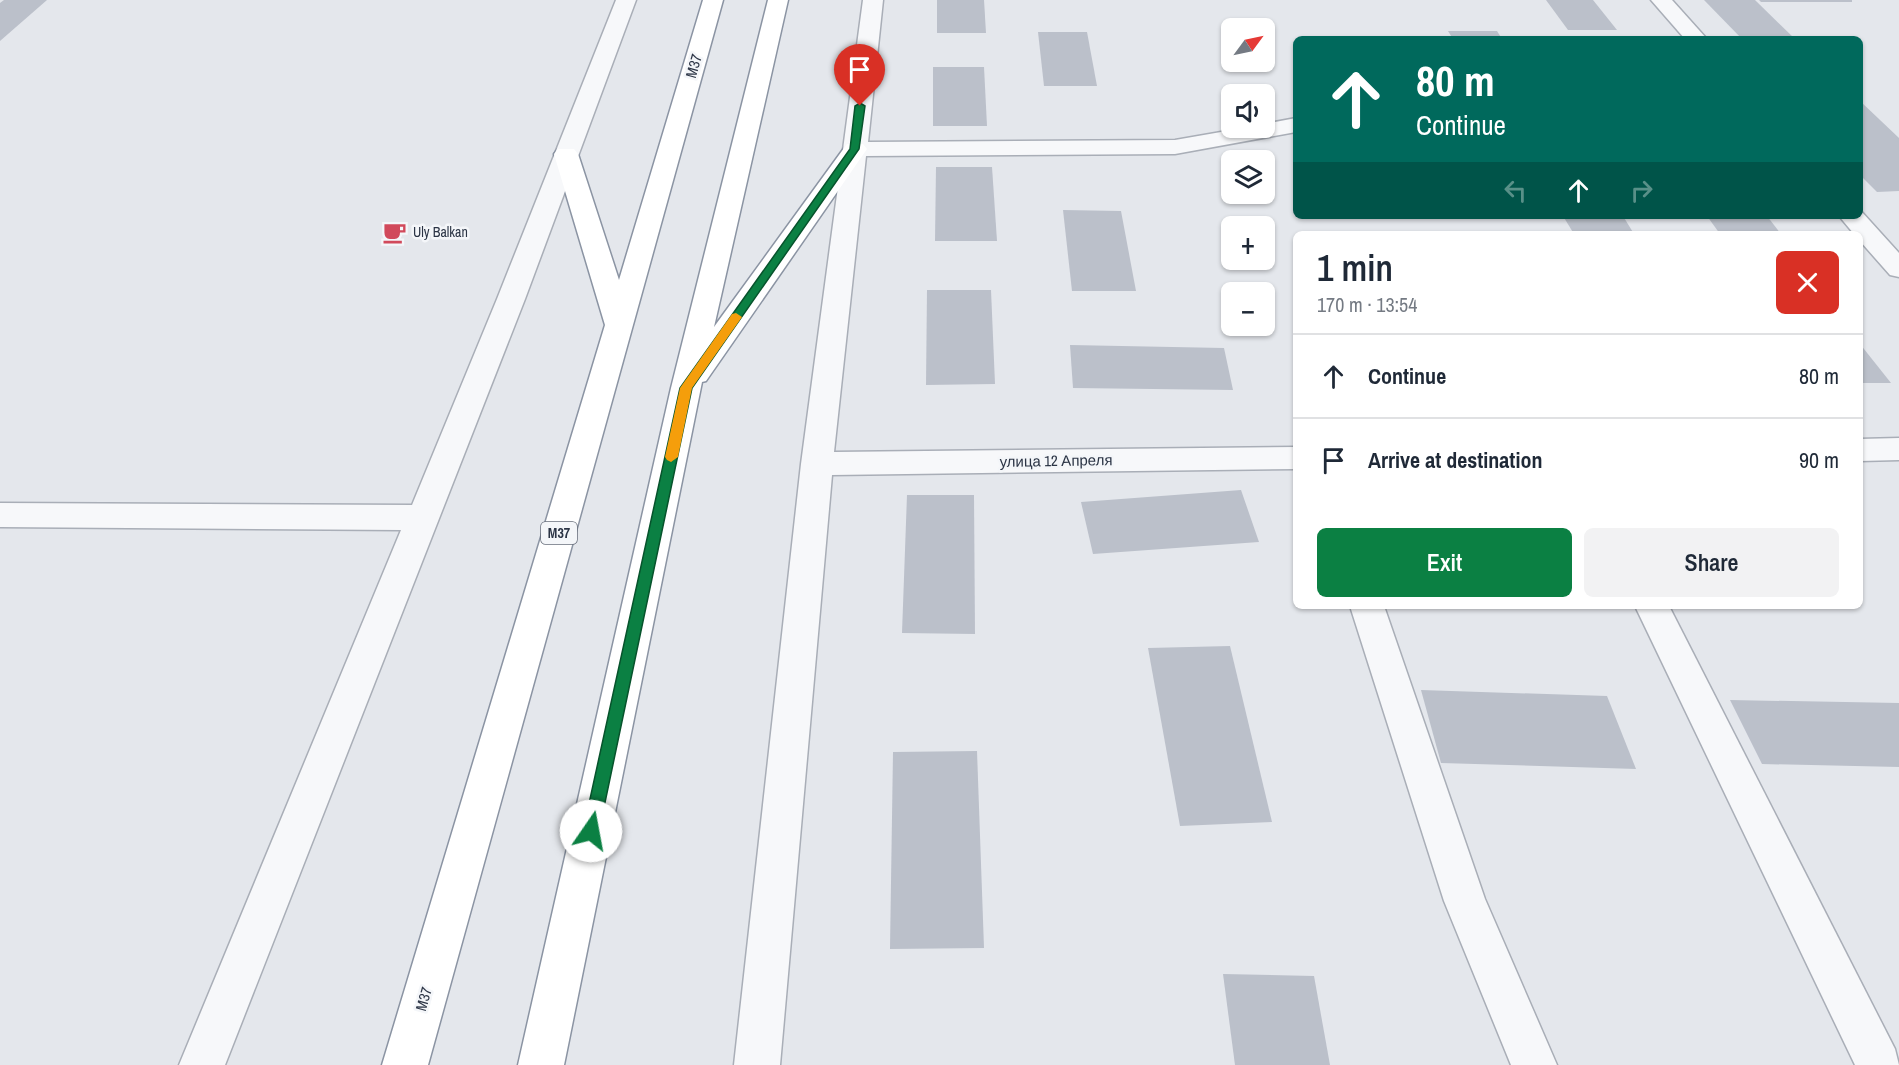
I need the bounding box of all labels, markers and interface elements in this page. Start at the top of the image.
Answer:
north arrow [1221,18,1275,72]
map controls [1221,18,1275,336]
pin [834,44,885,106]
street label: M37 [680,51,707,80]
icon: arrive [843,53,876,86]
text: 80 m [1416,53,1495,109]
icon: ahead [1317,60,1395,138]
button: sound [1221,84,1275,138]
text: Continue [1416,107,1506,143]
button: layers [1221,150,1275,204]
icon: left [1499,174,1532,207]
icon: ahead [1562,174,1595,207]
icon: right [1625,174,1658,207]
button: + [1221,216,1275,270]
cafe icon: Uly Balkan [382,219,408,245]
place label: Uly Balkan [413,223,468,241]
text: 1 min [1317,244,1393,292]
button: close [1776,251,1839,314]
button: − [1221,282,1275,336]
text: 170 m · 13:54 [1317,291,1417,318]
icon: ahead [1317,360,1350,393]
text: Continue [1368,361,1446,391]
text: 80 m [1799,361,1839,391]
icon: arrive [1317,444,1350,477]
text: Arrive at destination [1368,445,1542,475]
text: 90 m [1799,445,1839,475]
street label: улица 12 Апреля [999,449,1113,472]
road number: M37 [541,522,577,544]
button: Exit [1317,528,1572,597]
button: Share [1584,528,1839,597]
position arrow [559,799,623,863]
street label: M37 [410,984,437,1013]

